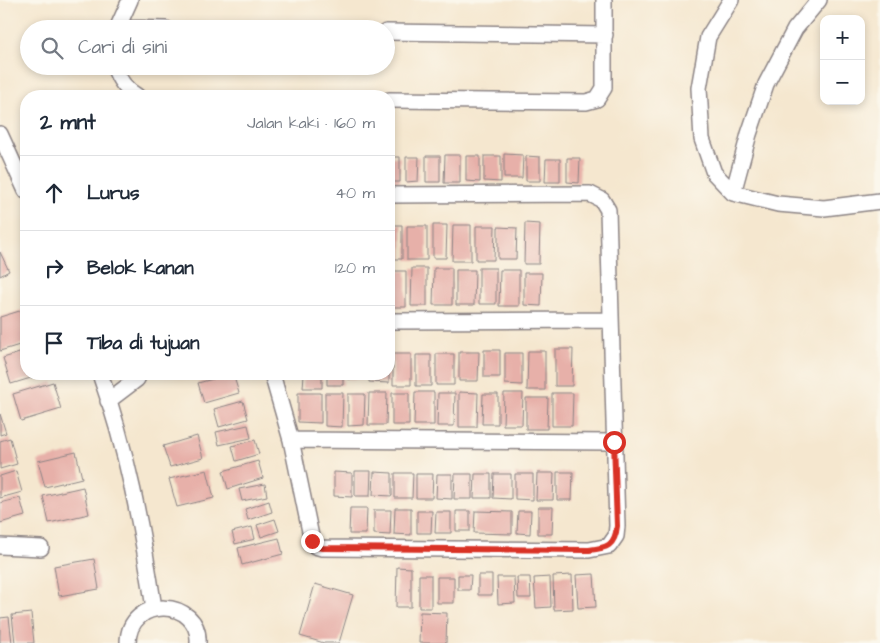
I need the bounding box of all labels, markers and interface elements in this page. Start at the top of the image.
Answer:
map controls [820,15,865,105]
button: + [820,15,865,60]
search box [20,20,395,75]
icon: search [38,34,66,62]
text: Cari di sini [78,34,167,61]
button: − [820,60,865,105]
text: 2 mnt [40,108,96,137]
text: Jalan kaki · 160 m [247,112,375,134]
icon: ahead [40,179,68,207]
text: Lurus [87,180,139,207]
text: 40 m [335,182,375,204]
icon: right [40,254,68,282]
text: Belok kanan [87,255,194,282]
text: 120 m [335,257,375,279]
icon: arrive [40,329,68,357]
text: Tiba di tujuan [87,330,199,357]
route start [603,431,626,454]
route end [301,530,324,553]

